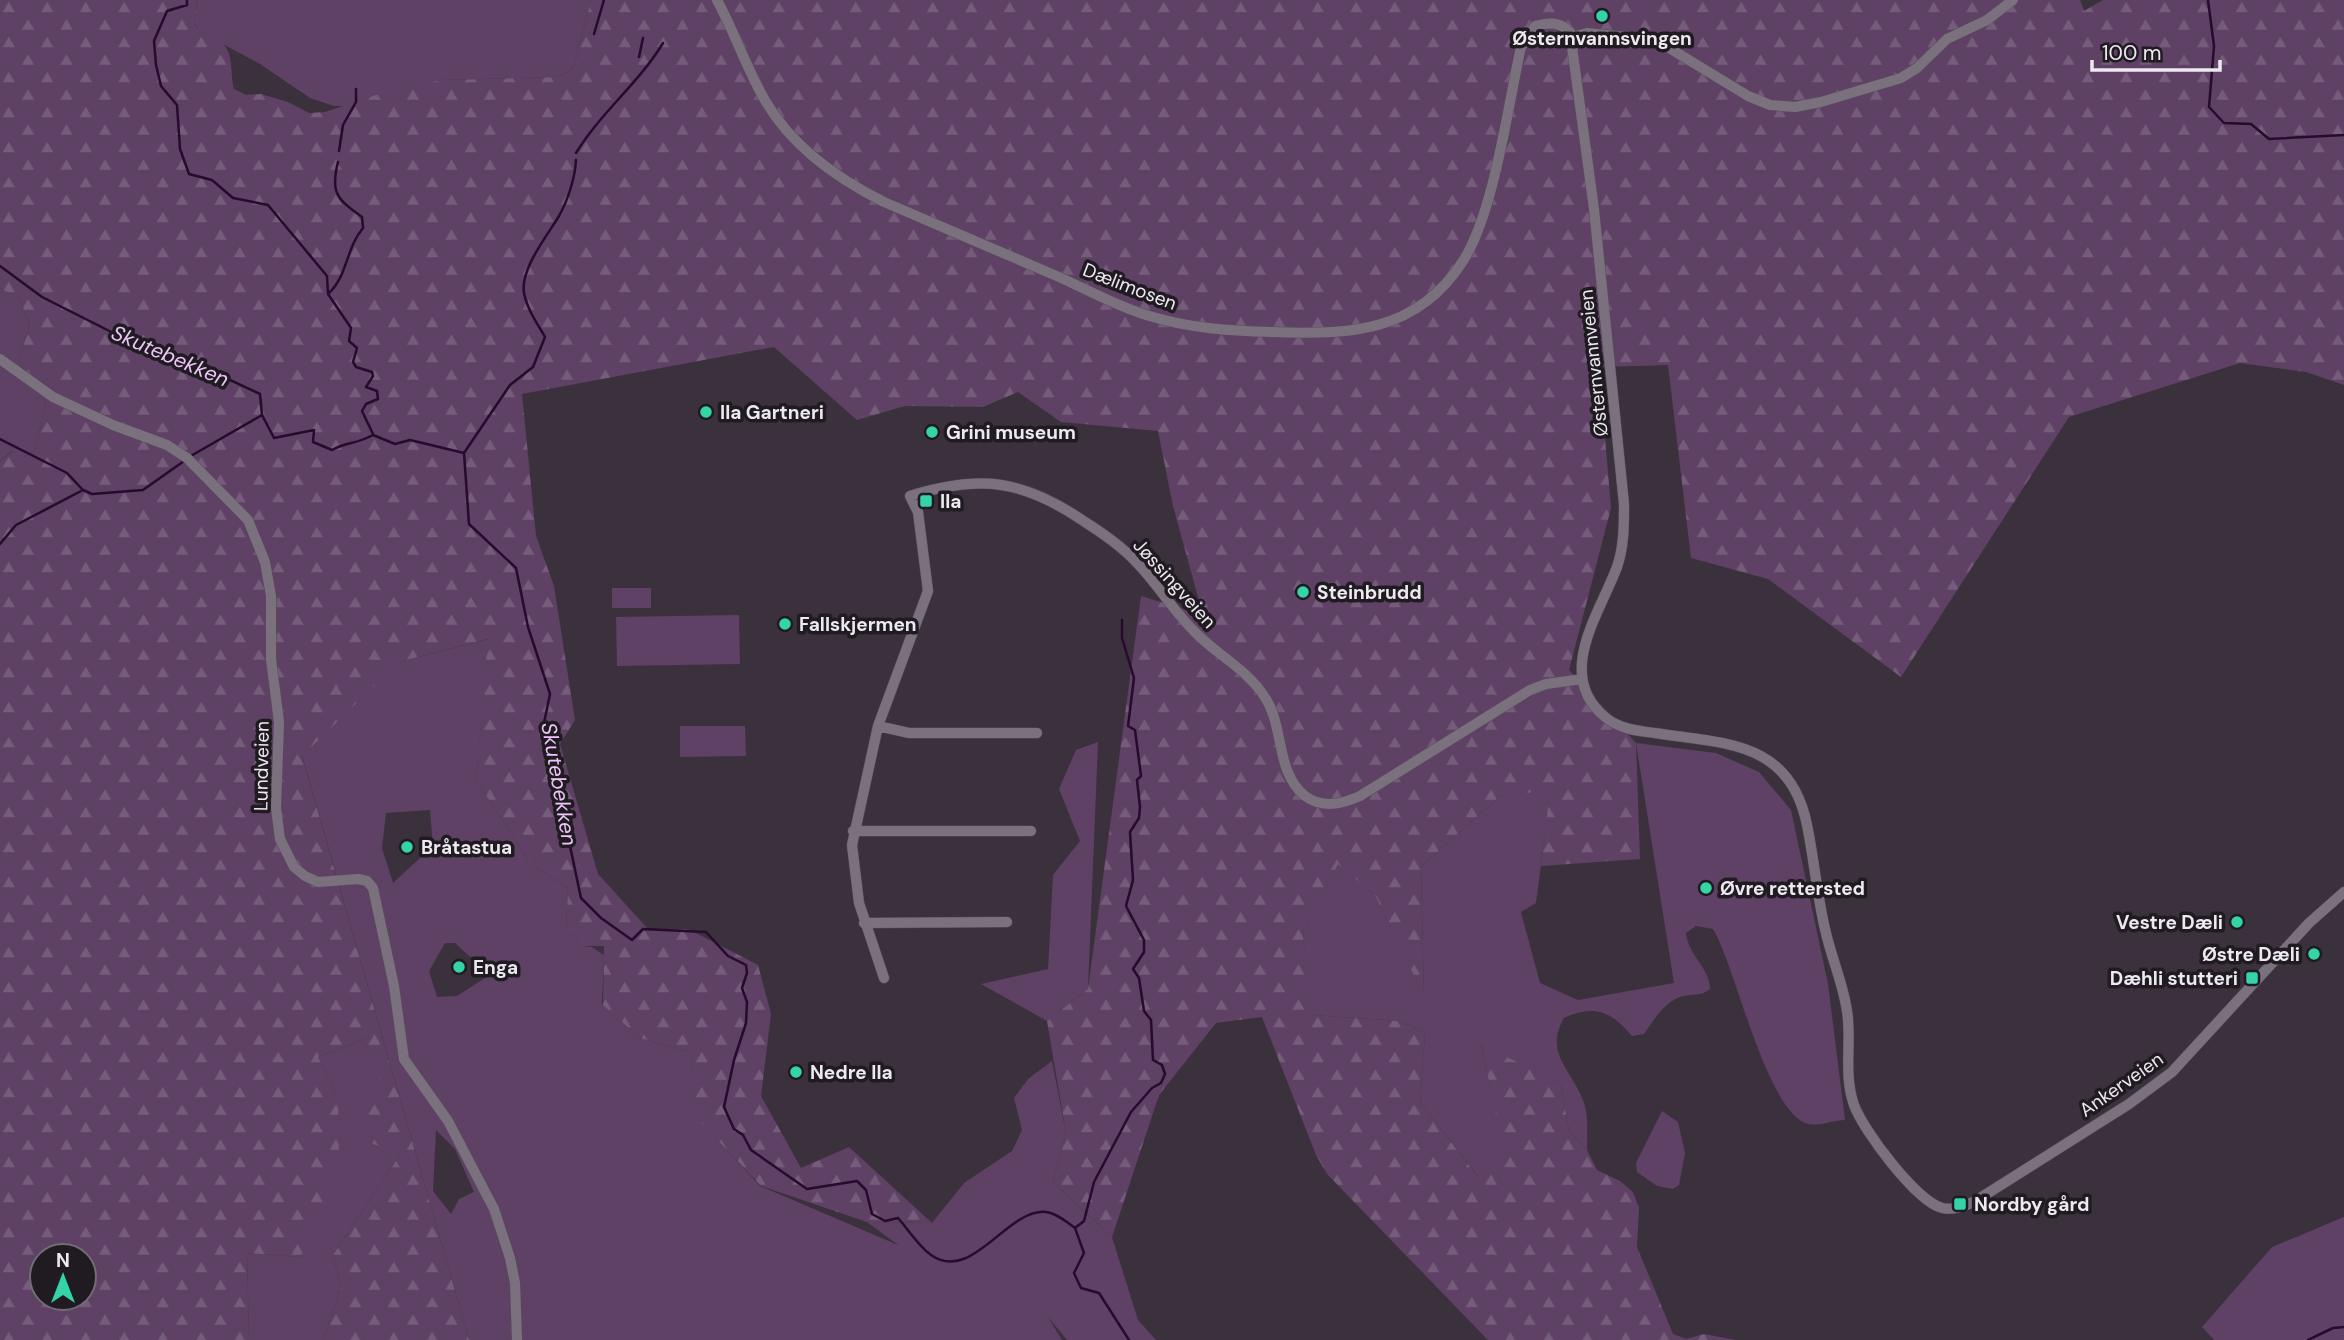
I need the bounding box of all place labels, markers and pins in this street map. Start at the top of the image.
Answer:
marker: Østernvannsvingen [1594,8,1610,24]
place label: Østernvannsvingen [1512,26,1692,51]
place label: Ila Gartneri [720,400,824,425]
marker: Ila Gartneri [698,404,714,420]
place label: Grini museum [946,420,1076,445]
marker: Grini museum [924,424,940,440]
place label: Ila [940,489,961,514]
marker: Ila [918,493,934,509]
place label: Steinbrudd [1317,580,1422,605]
marker: Steinbrudd [1295,584,1311,600]
place label: Fallskjermen [799,612,917,637]
marker: Fallskjermen [777,616,793,632]
place label: Bråtastua [421,835,512,860]
marker: Bråtastua [399,839,415,855]
place label: Øvre rettersted [1720,876,1865,901]
marker: Øvre rettersted [1698,880,1714,896]
place label: Vestre Dæli [2116,910,2223,935]
marker: Vestre Dæli [2229,914,2245,930]
place label: Østre Dæli [2202,942,2300,967]
marker: Østre Dæli [2306,946,2322,962]
place label: Enga [473,955,518,980]
marker: Enga [451,959,467,975]
place label: Dæhli stutteri [2110,966,2238,991]
marker: Dæhli stutteri [2244,970,2260,986]
place label: Nedre Ila [810,1060,893,1085]
marker: Nedre Ila [788,1064,804,1080]
place label: Nordby gård [1974,1192,2090,1217]
marker: Nordby gård [1952,1196,1968,1212]

